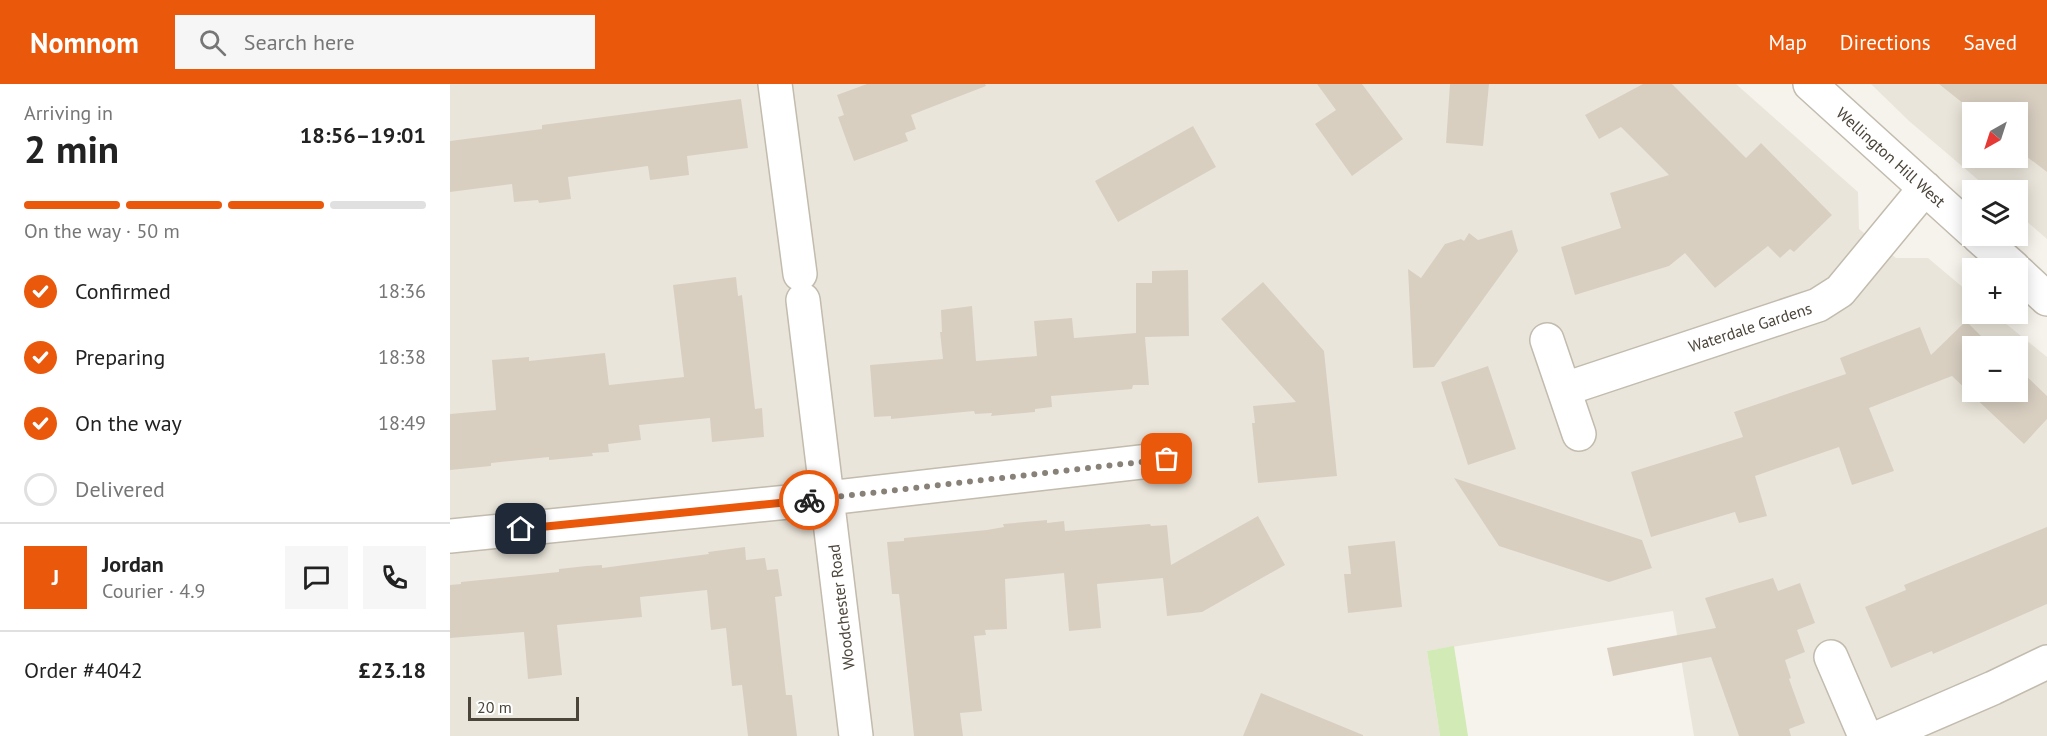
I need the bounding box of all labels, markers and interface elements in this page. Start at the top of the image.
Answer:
search box [175,15,595,69]
text: Nomnom [30,24,139,61]
icon: search [196,26,229,59]
text: Search here [244,28,355,56]
text: Map [1768,29,1807,56]
text: Directions [1840,29,1931,56]
text: Saved [1964,29,2017,56]
text: Arriving in [24,100,113,126]
north arrow [1962,102,2028,168]
map controls [1962,102,2028,402]
street label: Wellington Hill West [1832,103,1950,212]
text: 18:56–19:01 [300,121,426,149]
text: 2 min [24,123,119,174]
button: layers [1962,180,2028,246]
text: On the way · 50 m [24,218,180,244]
button: + [1962,258,2028,324]
icon: check [24,275,57,308]
text: Confirmed [75,277,171,305]
text: 18:36 [378,278,426,304]
street label: Waterdale Gardens [1686,298,1814,356]
button: − [1962,336,2028,402]
icon: check [24,341,57,374]
text: Preparing [75,343,165,371]
text: 18:38 [378,344,426,370]
icon: check [24,407,57,440]
text: On the way [75,409,182,437]
text: 18:49 [378,410,426,436]
pin [1141,433,1192,484]
icon: bag [1150,442,1183,475]
courier [779,470,839,530]
text: Delivered [75,475,165,503]
icon: bike [793,484,826,517]
pin [495,503,546,554]
icon: home [504,512,537,545]
street label: Woodchester Road [823,543,859,671]
button: chat [285,546,348,609]
button: phone [363,546,426,609]
text: Jordan [102,550,164,578]
text: J [52,563,59,591]
text: Courier · 4.9 [102,578,205,604]
text: Order #4042 [24,656,143,684]
text: £23.18 [358,656,426,684]
scale bar [468,694,579,722]
text: 20 m [477,697,512,717]

